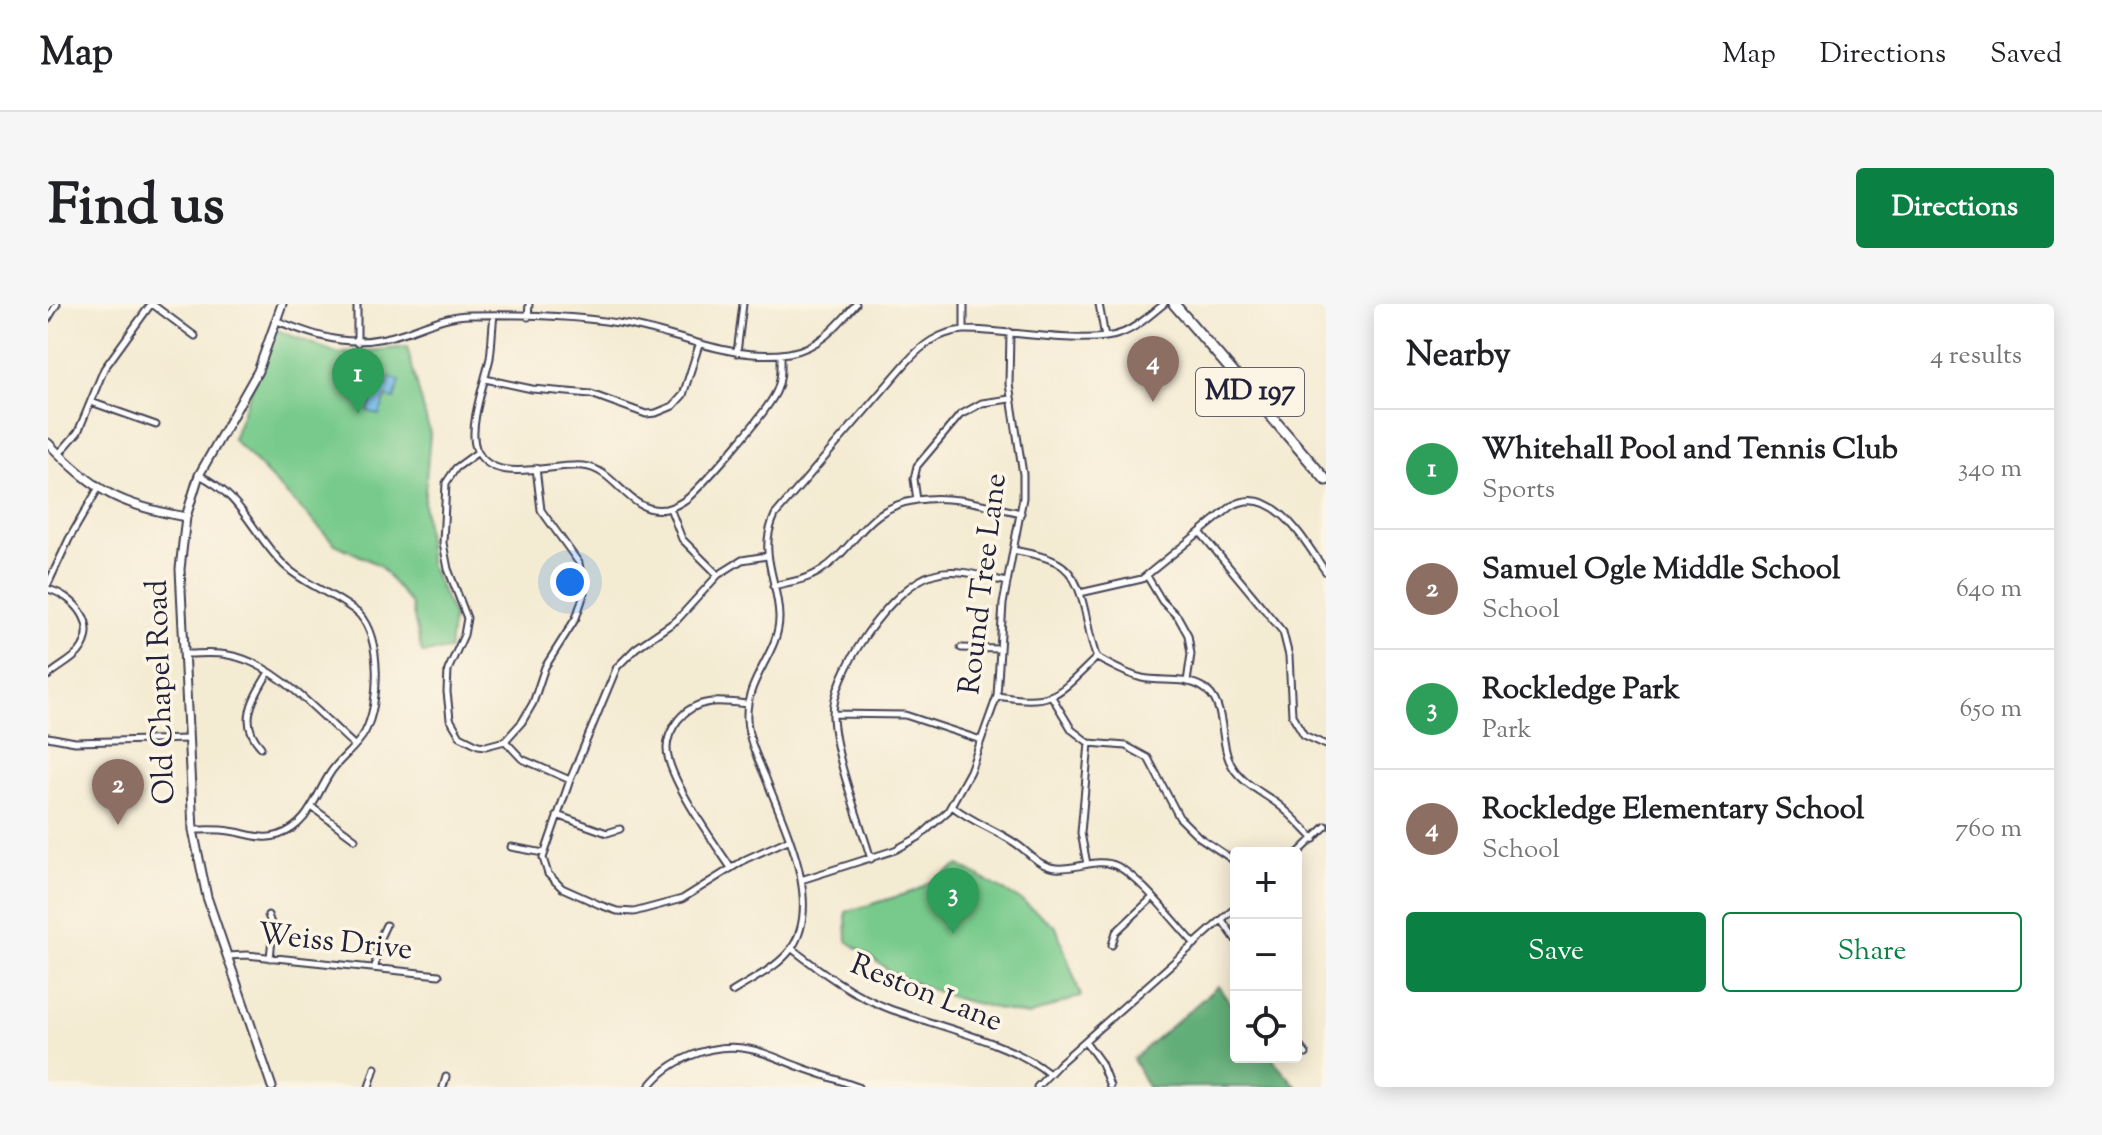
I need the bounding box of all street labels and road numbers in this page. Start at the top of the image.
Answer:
road number: MD 197 [1196,368,1304,416]
street label: Round Tree Lane [949,471,1019,697]
street label: Old Chapel Road [137,579,187,805]
street label: Weiss Drive [256,914,414,972]
street label: Reston Lane [844,944,1008,1044]

